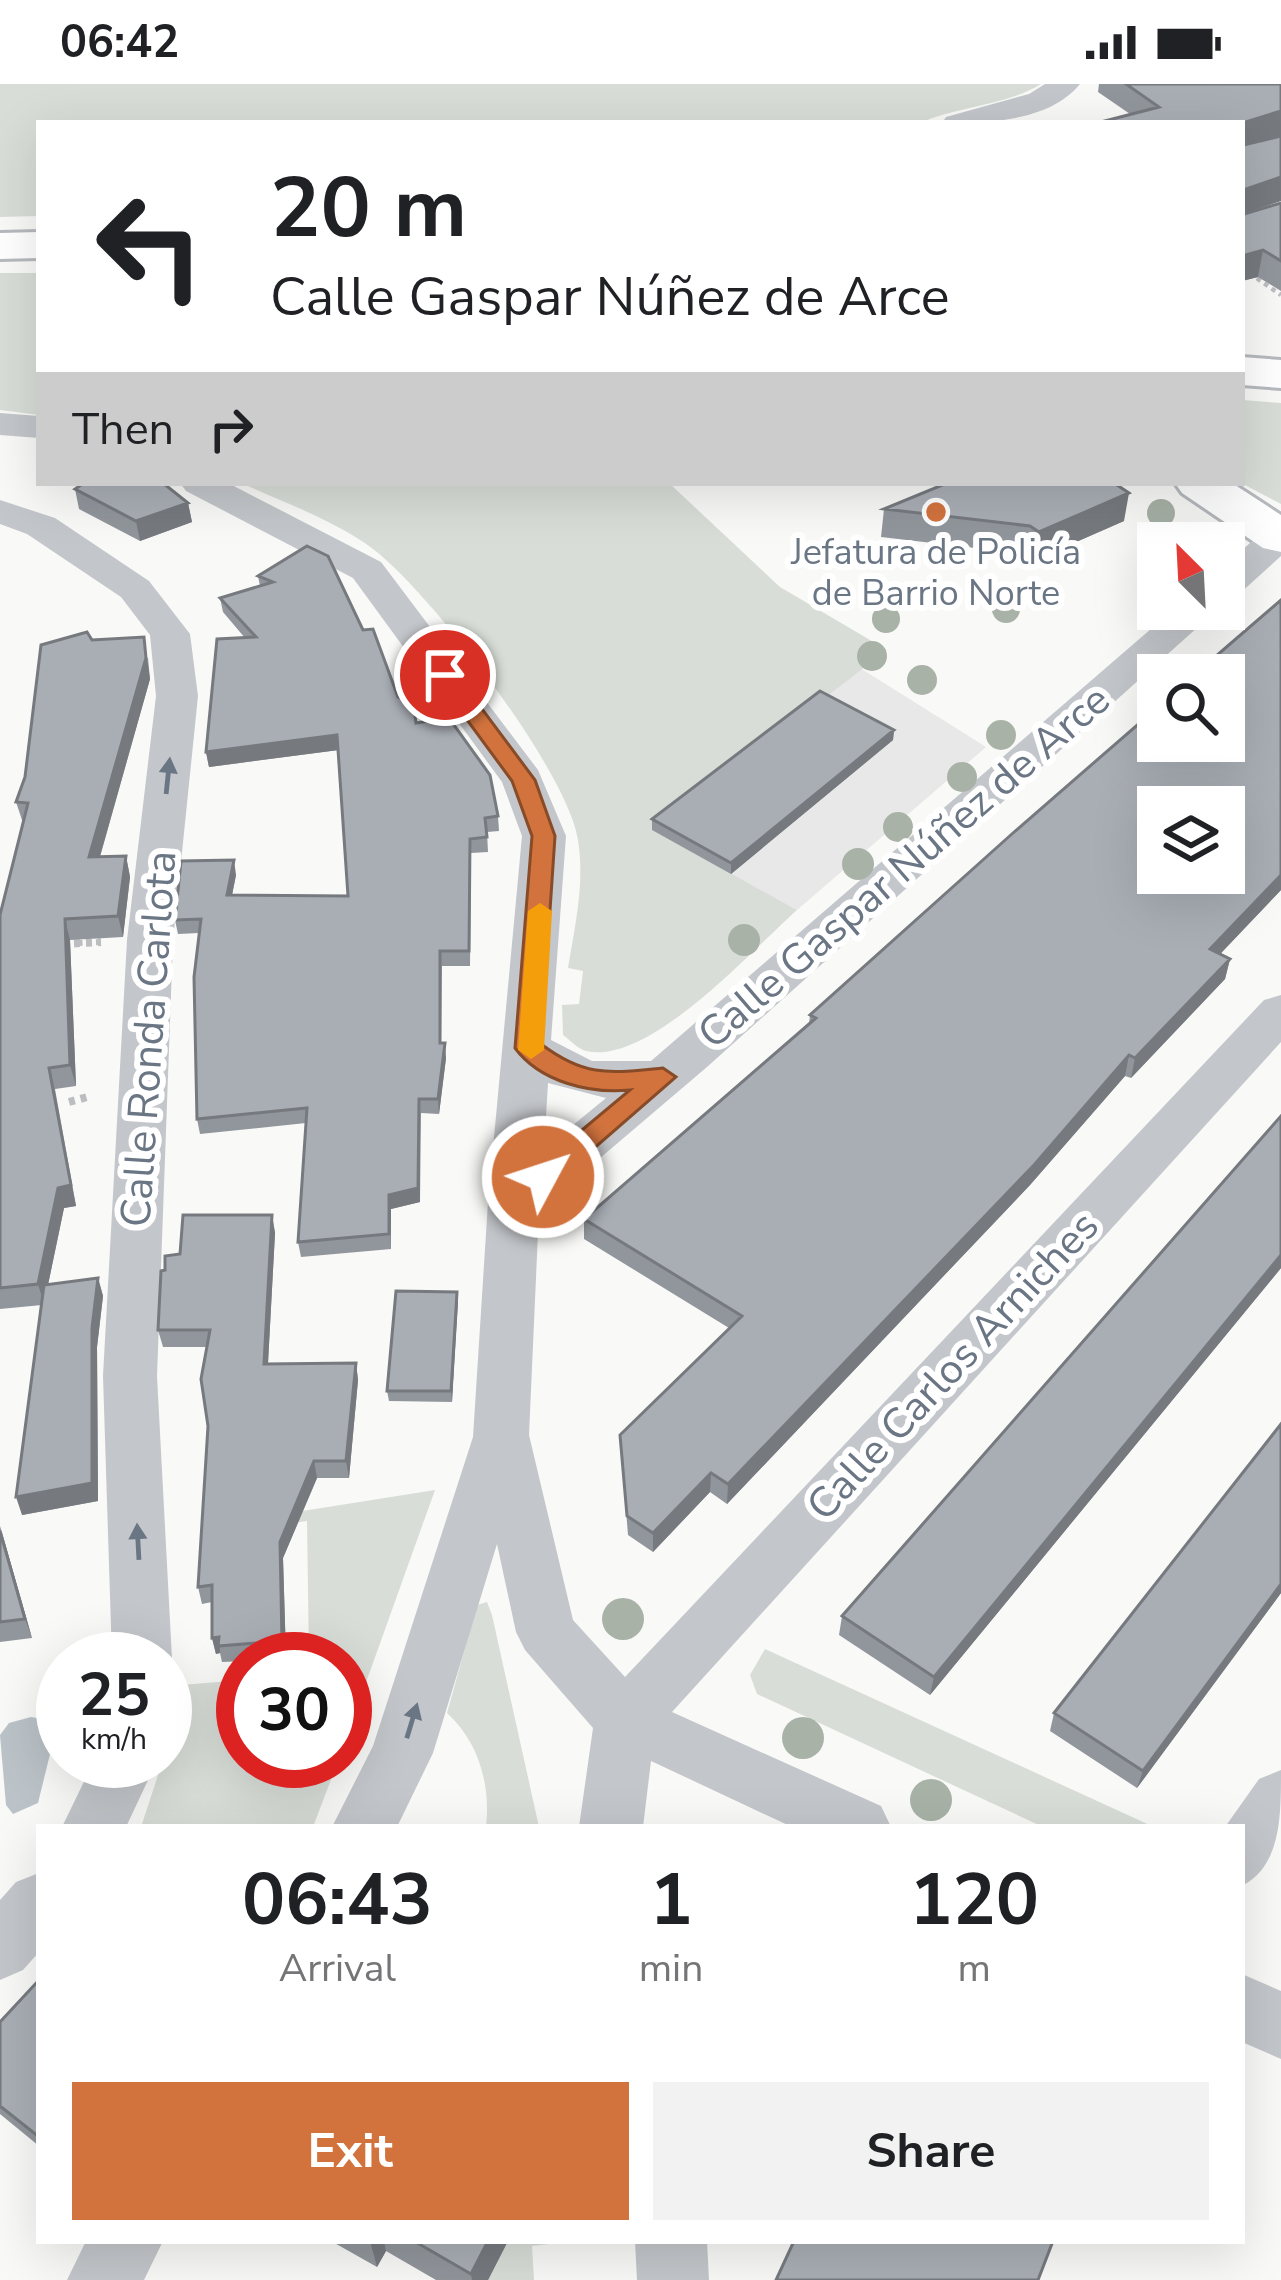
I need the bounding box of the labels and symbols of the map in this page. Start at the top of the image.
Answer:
marker: Jefatura de Policía de Barrio Norte [923,499,949,525]
north arrow [1137,522,1245,630]
place label: Jefatura de Policía de Barrio Norte [790,528,1081,618]
pin [394,624,496,726]
street label: Calle Gaspar Núñez de Arce [686,672,1122,1062]
one-way arrow [159,757,178,794]
street label: Calle Ronda Carlota [107,849,191,1229]
position arrow [480,1114,606,1240]
street label: Calle Carlos Arniches [794,1199,1112,1533]
one-way arrow [128,1522,147,1560]
speed limit sign: 30 [216,1632,372,1788]
one-way arrow [404,1702,422,1739]

